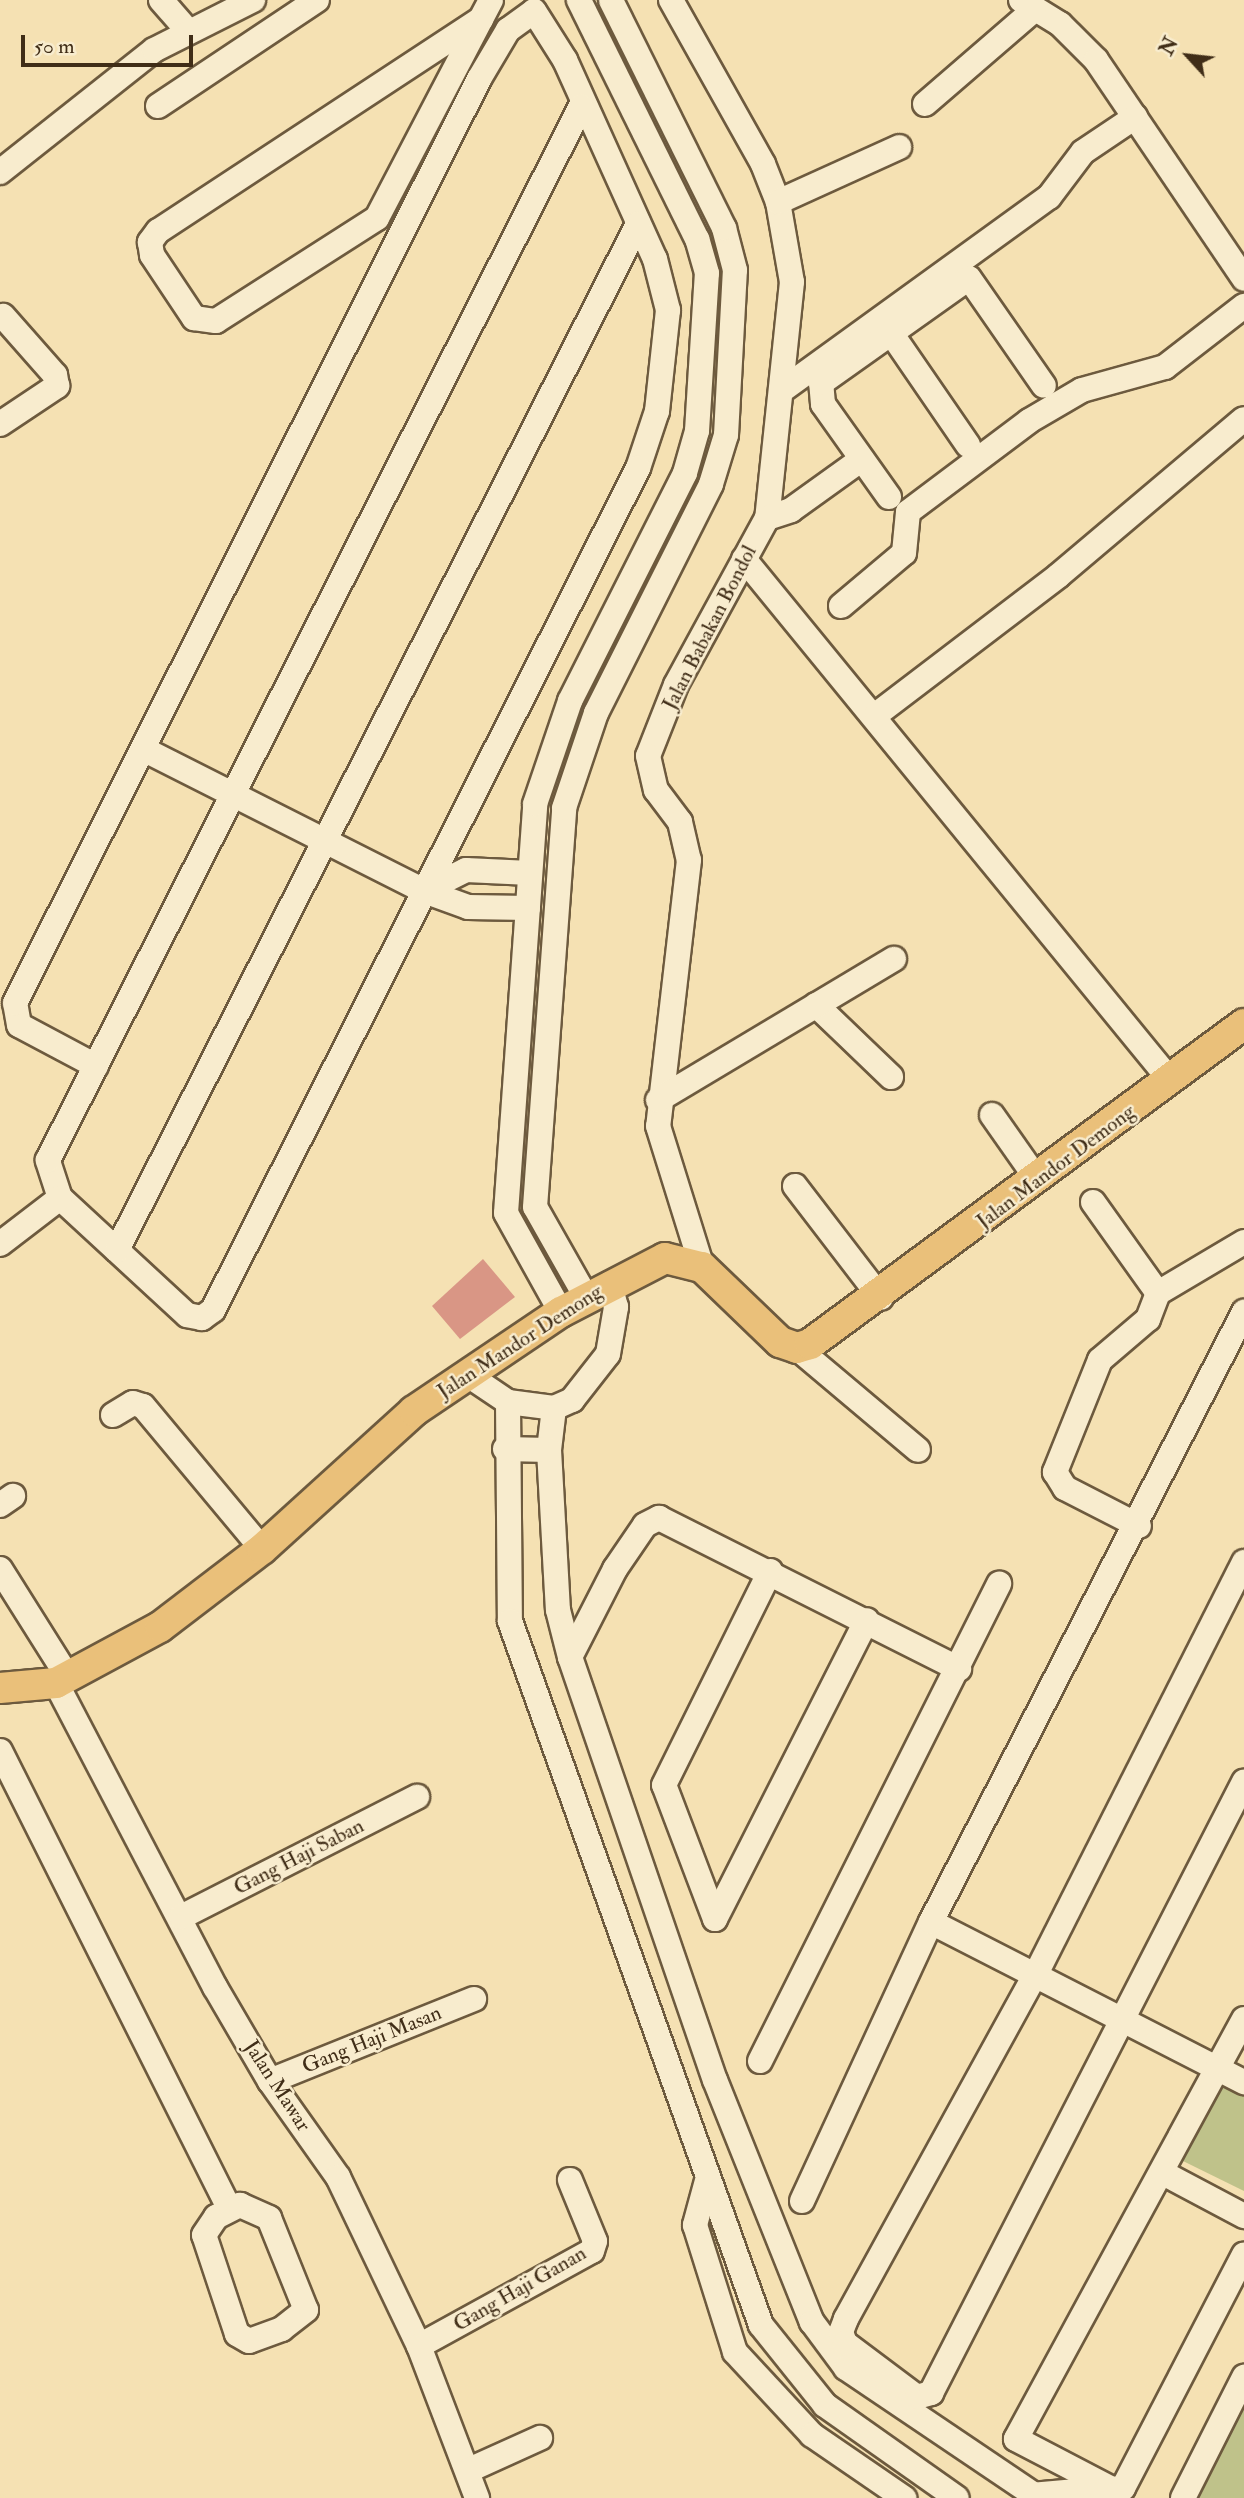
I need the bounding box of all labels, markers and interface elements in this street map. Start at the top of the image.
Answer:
scale bar [24,21,196,65]
north arrow [1153,21,1223,91]
text: 50 m [34,33,75,60]
text: N [1155,33,1184,60]
street label: Jalan Babakan Bondol [658,541,762,715]
street label: Jalan Mandor Demong [972,1099,1140,1235]
street label: Jalan Mandor Demong [433,1279,607,1405]
street label: Gang Haji Saban [230,1813,368,1901]
street label: Gang Haji Masan [299,2001,445,2079]
street label: Jalan Mawar [238,2036,316,2136]
street label: Gang Haji Ganan [449,2241,591,2337]

